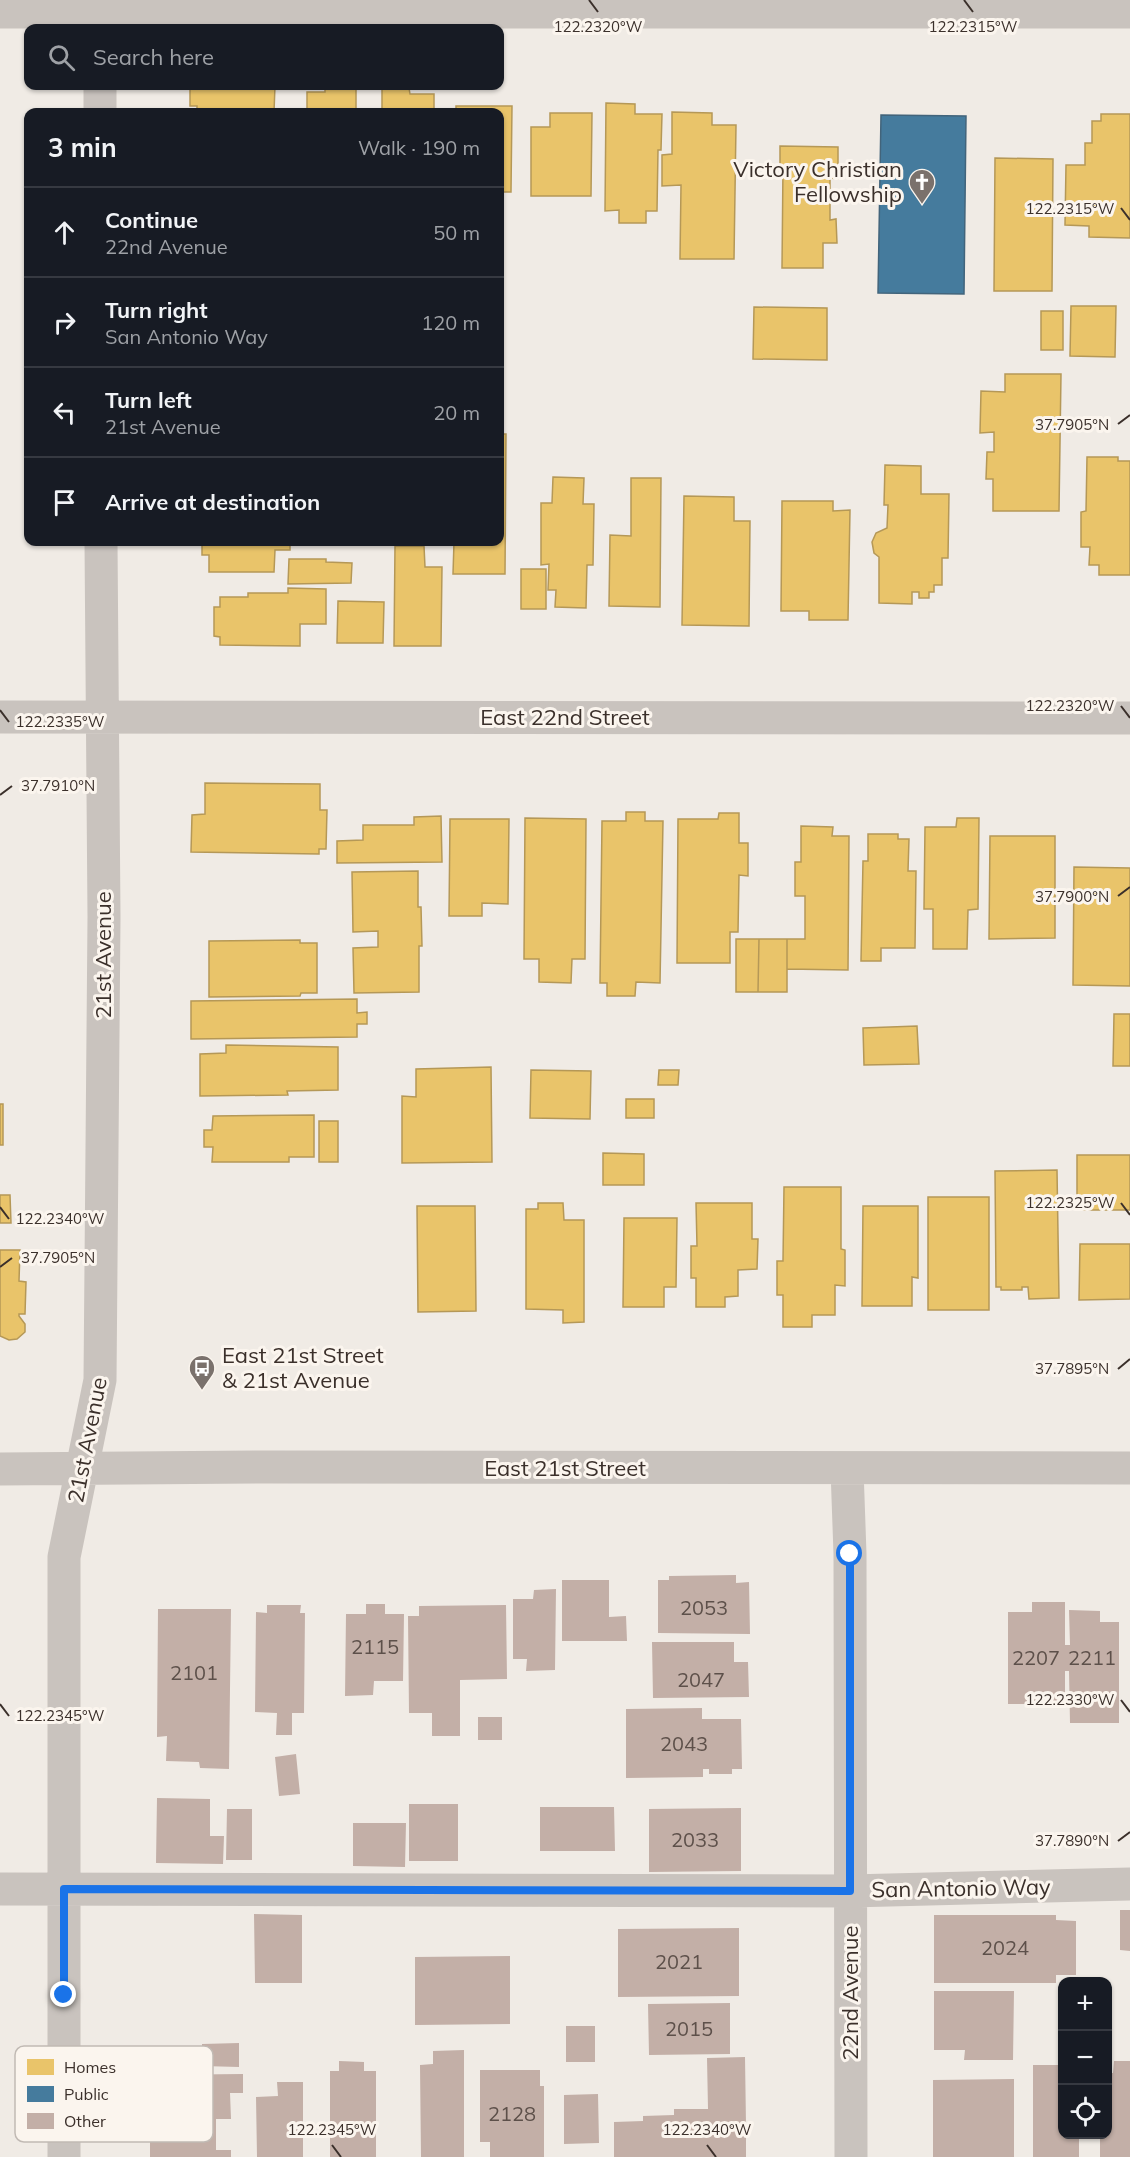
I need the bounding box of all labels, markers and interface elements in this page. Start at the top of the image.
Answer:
text: 122.2320°W [554,17,643,36]
text: 122.2315°W [929,17,1018,36]
search box [24,24,504,90]
icon: search [45,41,78,74]
text: Search here [93,43,214,71]
text: 3 min [48,131,117,164]
text: Walk · 190 m [358,135,480,160]
place label: Victory Christian Fellowship [733,155,902,208]
church icon: Victory Christian Fellowship [907,167,937,205]
text: 122.2315°W [1026,199,1115,218]
text: Continue [105,206,198,234]
icon: ahead [48,216,81,249]
text: 50 m [433,220,480,245]
text: 22nd Avenue [105,234,228,259]
text: Turn right [105,296,208,324]
icon: right [48,306,81,339]
text: 120 m [421,310,480,335]
text: San Antonio Way [105,324,268,349]
text: Turn left [105,386,192,414]
icon: left [48,396,81,429]
text: 20 m [433,400,480,425]
text: 21st Avenue [105,414,221,439]
text: 37.7905°N [1035,415,1109,434]
icon: arrive [48,486,81,519]
text: Arrive at destination [105,488,320,516]
text: 122.2320°W [1026,696,1115,715]
street label: East 22nd Street [480,703,650,731]
text: 122.2335°W [16,712,105,731]
text: 37.7910°N [21,776,95,795]
text: 37.7900°N [1035,887,1109,906]
street label: 21st Avenue [89,891,117,1019]
text: 122.2325°W [1026,1193,1115,1212]
text: 122.2340°W [16,1209,105,1228]
text: 37.7905°N [21,1248,95,1267]
place label: East 21st Street & 21st Avenue [222,1341,384,1394]
bus stop icon: East 21st Street & 21st Avenue [187,1353,217,1391]
text: 37.7895°N [1035,1359,1109,1378]
street label: 21st Avenue [61,1375,113,1505]
street label: East 21st Street [484,1454,646,1482]
route start [836,1540,862,1566]
house number: 2053 [680,1595,728,1620]
house number: 2115 [351,1634,399,1659]
house number: 2207 [1012,1645,1060,1670]
house number: 2211 [1068,1645,1116,1670]
house number: 2101 [170,1660,218,1685]
house number: 2047 [677,1667,725,1692]
text: 122.2330°W [1026,1690,1115,1709]
text: 122.2345°W [16,1706,105,1725]
house number: 2043 [660,1731,708,1756]
house number: 2033 [671,1827,719,1852]
text: 37.7890°N [1035,1831,1109,1850]
street label: San Antonio Way [871,1872,1051,1904]
street label: 22nd Avenue [836,1926,864,2060]
house number: 2024 [981,1935,1029,1960]
house number: 2021 [655,1949,703,1974]
map controls [1058,1977,1112,2139]
button: + [1058,1977,1112,2031]
route end [50,1981,76,2007]
house number: 2015 [665,2016,713,2041]
button: − [1058,2031,1112,2085]
legend [15,2046,213,2142]
text: Homes [64,2057,116,2077]
text: Public [64,2084,109,2104]
button: locate [1058,2085,1112,2139]
house number: 2128 [488,2101,536,2126]
text: Other [64,2111,106,2131]
text: 122.2345°W [288,2120,377,2139]
text: 122.2340°W [663,2120,752,2139]

